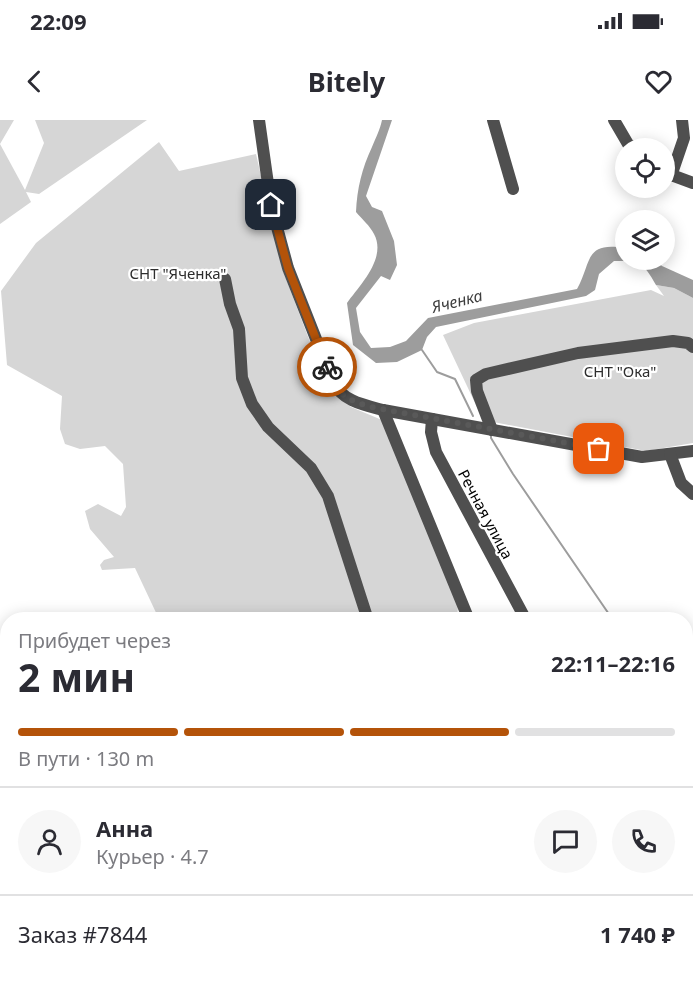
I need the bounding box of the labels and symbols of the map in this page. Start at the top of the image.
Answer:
pin [245,179,296,230]
park label: СНТ "Яченка" [130,263,226,283]
water label: Яченка [428,284,485,318]
courier [297,337,357,397]
park label: СНТ "Ока" [584,361,656,381]
pin [573,423,624,474]
street label: Речная улица [454,466,518,562]

